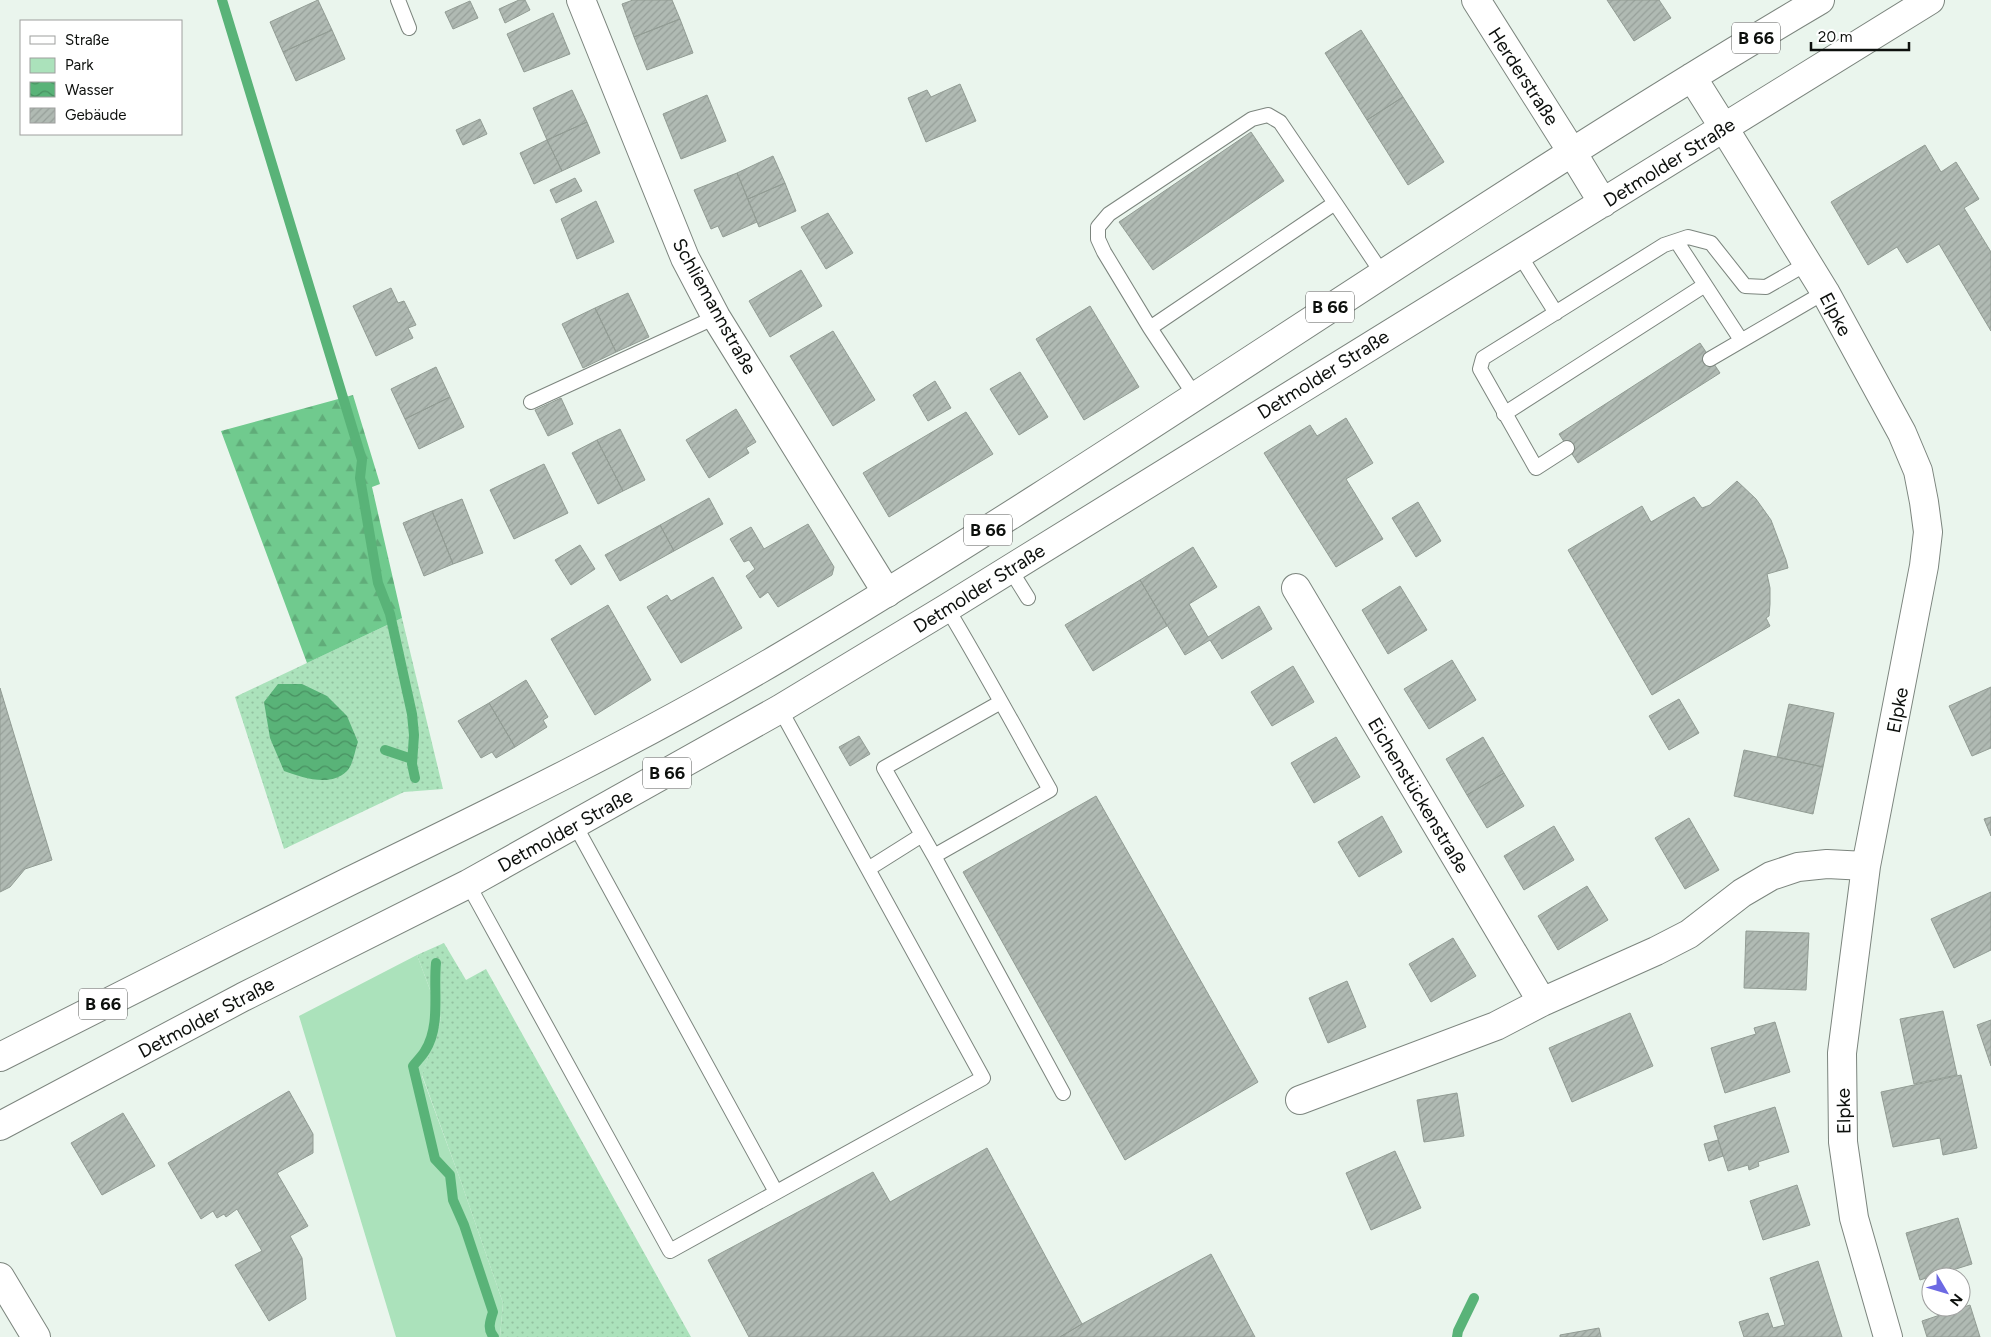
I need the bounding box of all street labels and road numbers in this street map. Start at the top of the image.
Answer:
road number: B 66 [1732,22,1780,54]
street label: Herderstraße [1483,23,1564,130]
street label: Detmolder Straße [1599,113,1739,212]
street label: Schliemannstraße [668,234,761,378]
street label: Elpke [1815,289,1857,340]
road number: B 66 [1306,292,1354,322]
street label: Detmolder Straße [1253,325,1393,424]
road number: B 66 [964,514,1012,546]
street label: Detmolder Straße [909,539,1049,638]
street label: Elpke [1882,685,1913,735]
street label: Eichenstückenstraße [1363,713,1474,877]
road number: B 66 [643,758,691,788]
street label: Detmolder Straße [494,784,637,877]
street label: Detmolder Straße [134,972,278,1063]
road number: B 66 [79,989,127,1020]
street label: Elpke [1832,1088,1855,1134]

